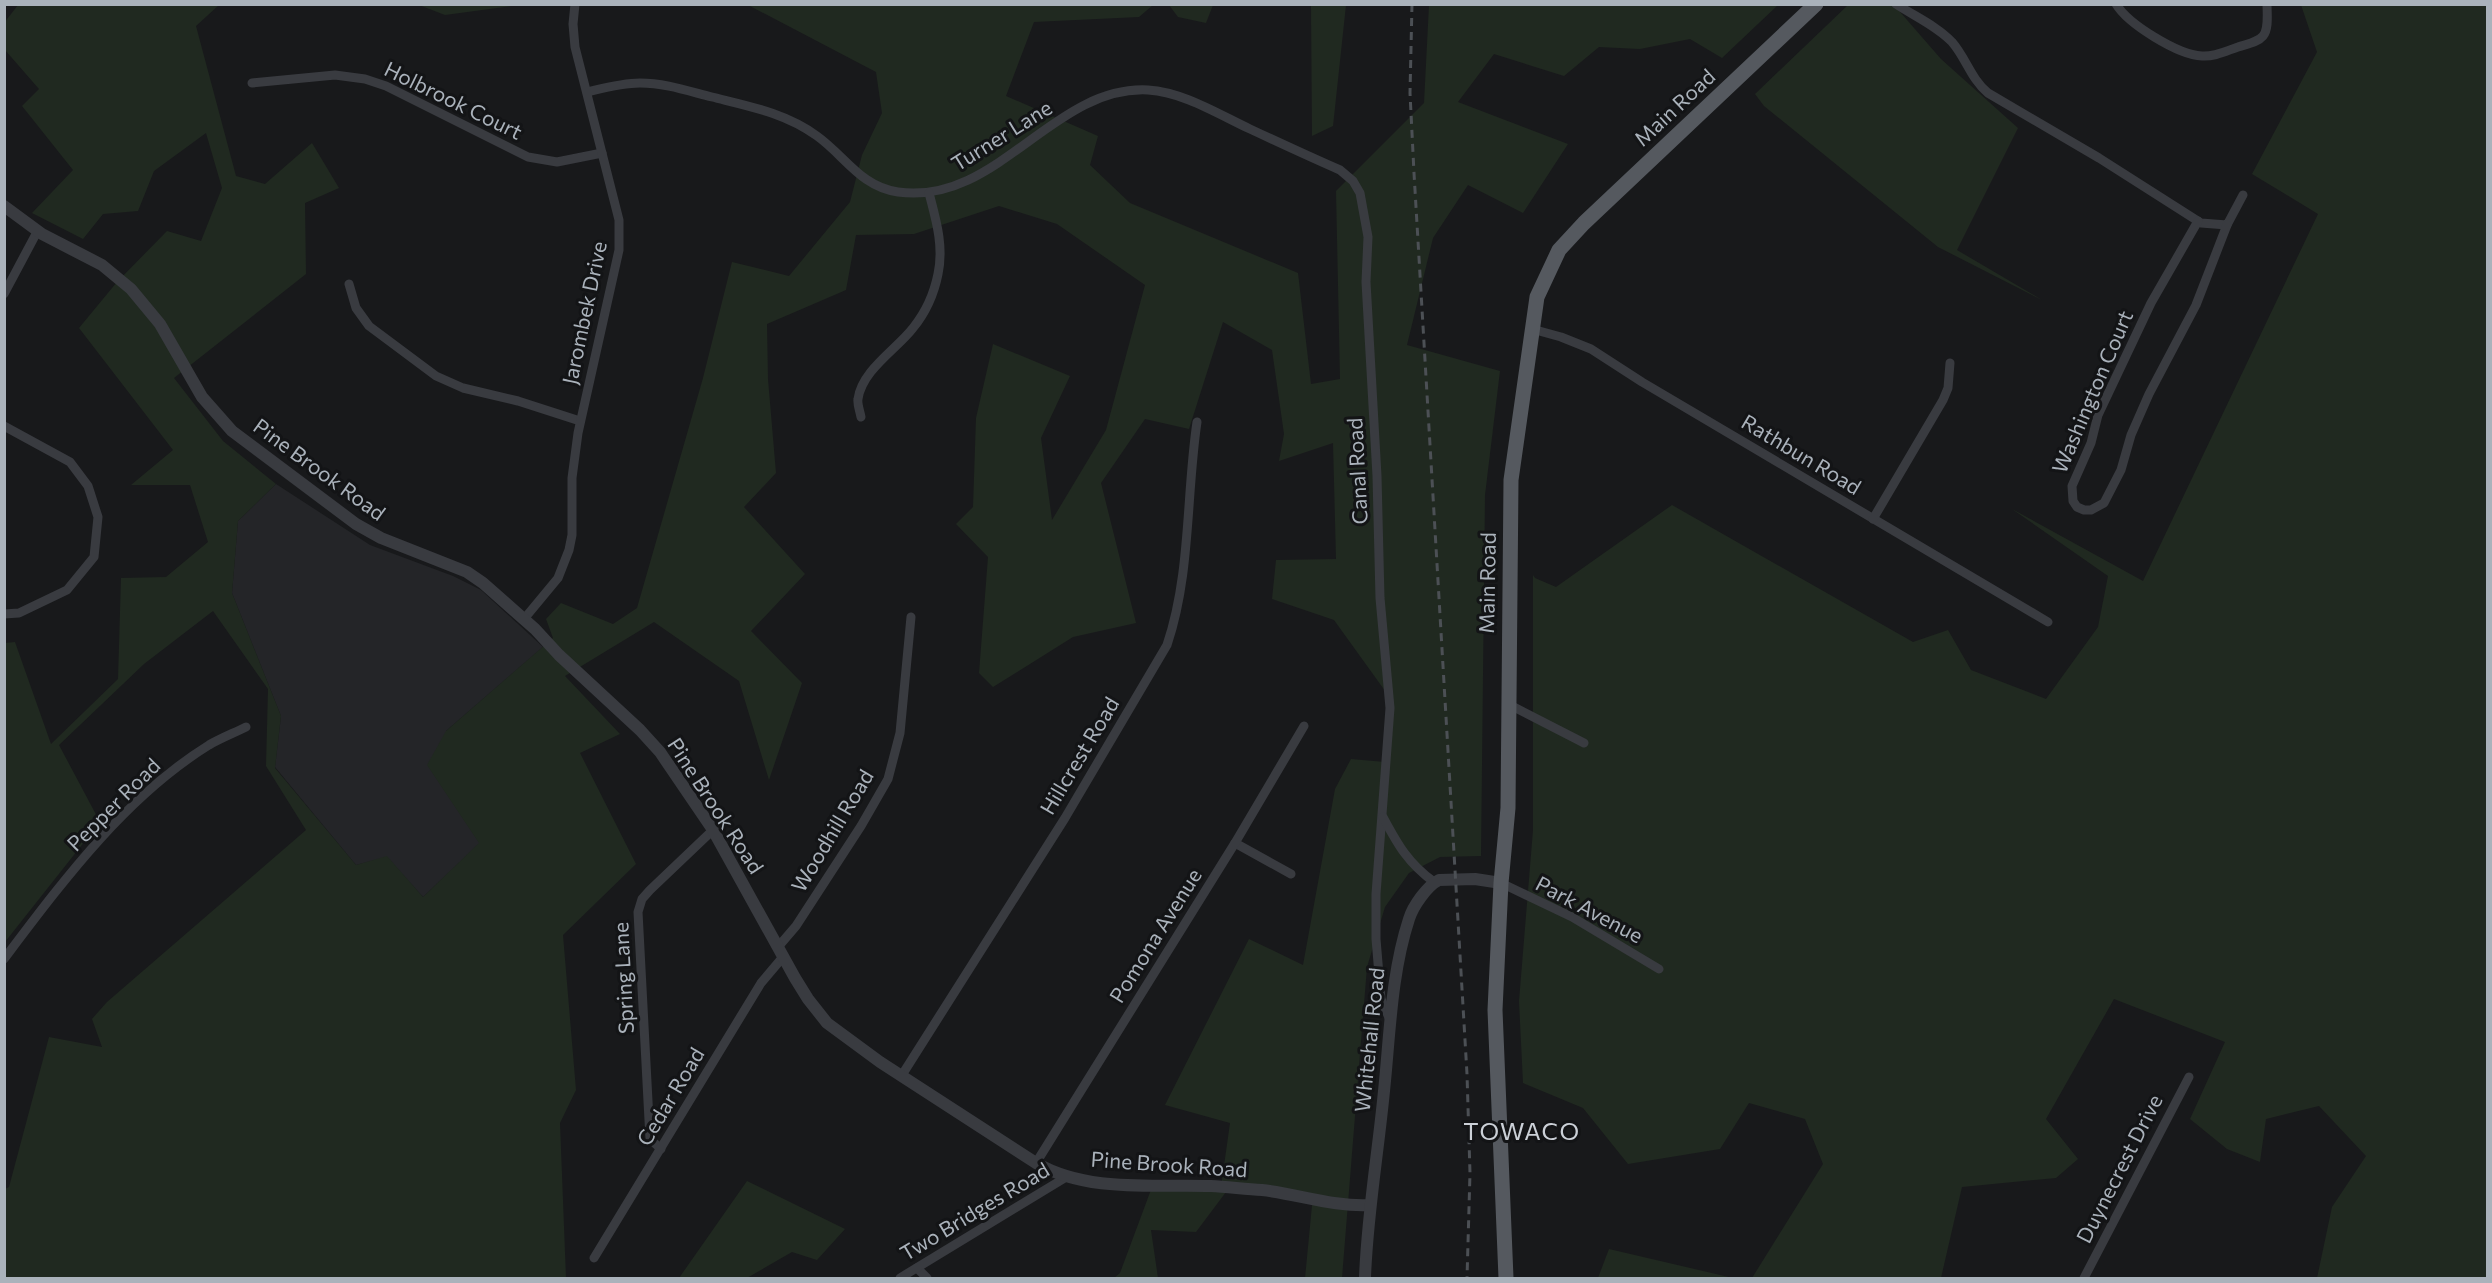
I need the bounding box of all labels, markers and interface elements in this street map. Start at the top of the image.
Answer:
street label: Holbrook Court [381,55,527,144]
street label: Main Road [1628,63,1720,151]
street label: Turner Lane [946,94,1056,175]
street label: Jarombek Drive [556,239,611,387]
street label: Washington Court [2046,306,2137,477]
street label: Rathbun Road [1738,408,1866,499]
street label: Pine Brook Road [249,413,391,525]
street label: Canal Road [1341,417,1372,525]
street label: Main Road [1473,532,1500,634]
street label: Hillcrest Road [1034,692,1124,818]
street label: Pine Brook Road [663,733,769,878]
street label: Pepper Road [61,752,165,856]
street label: Woodhill Road [785,764,878,896]
street label: Pomona Avenue [1104,864,1206,1007]
street label: Park Avenue [1532,870,1648,947]
street label: Spring Lane [607,921,638,1035]
street label: Whitehall Road [1348,966,1389,1113]
street label: Cedar Road [631,1043,709,1150]
street label: Duynecrest Drive [2070,1090,2167,1247]
district label: TOWACO [1463,1116,1581,1145]
street label: Pine Brook Road [1090,1146,1248,1181]
street label: Two Bridges Road [895,1156,1053,1265]

